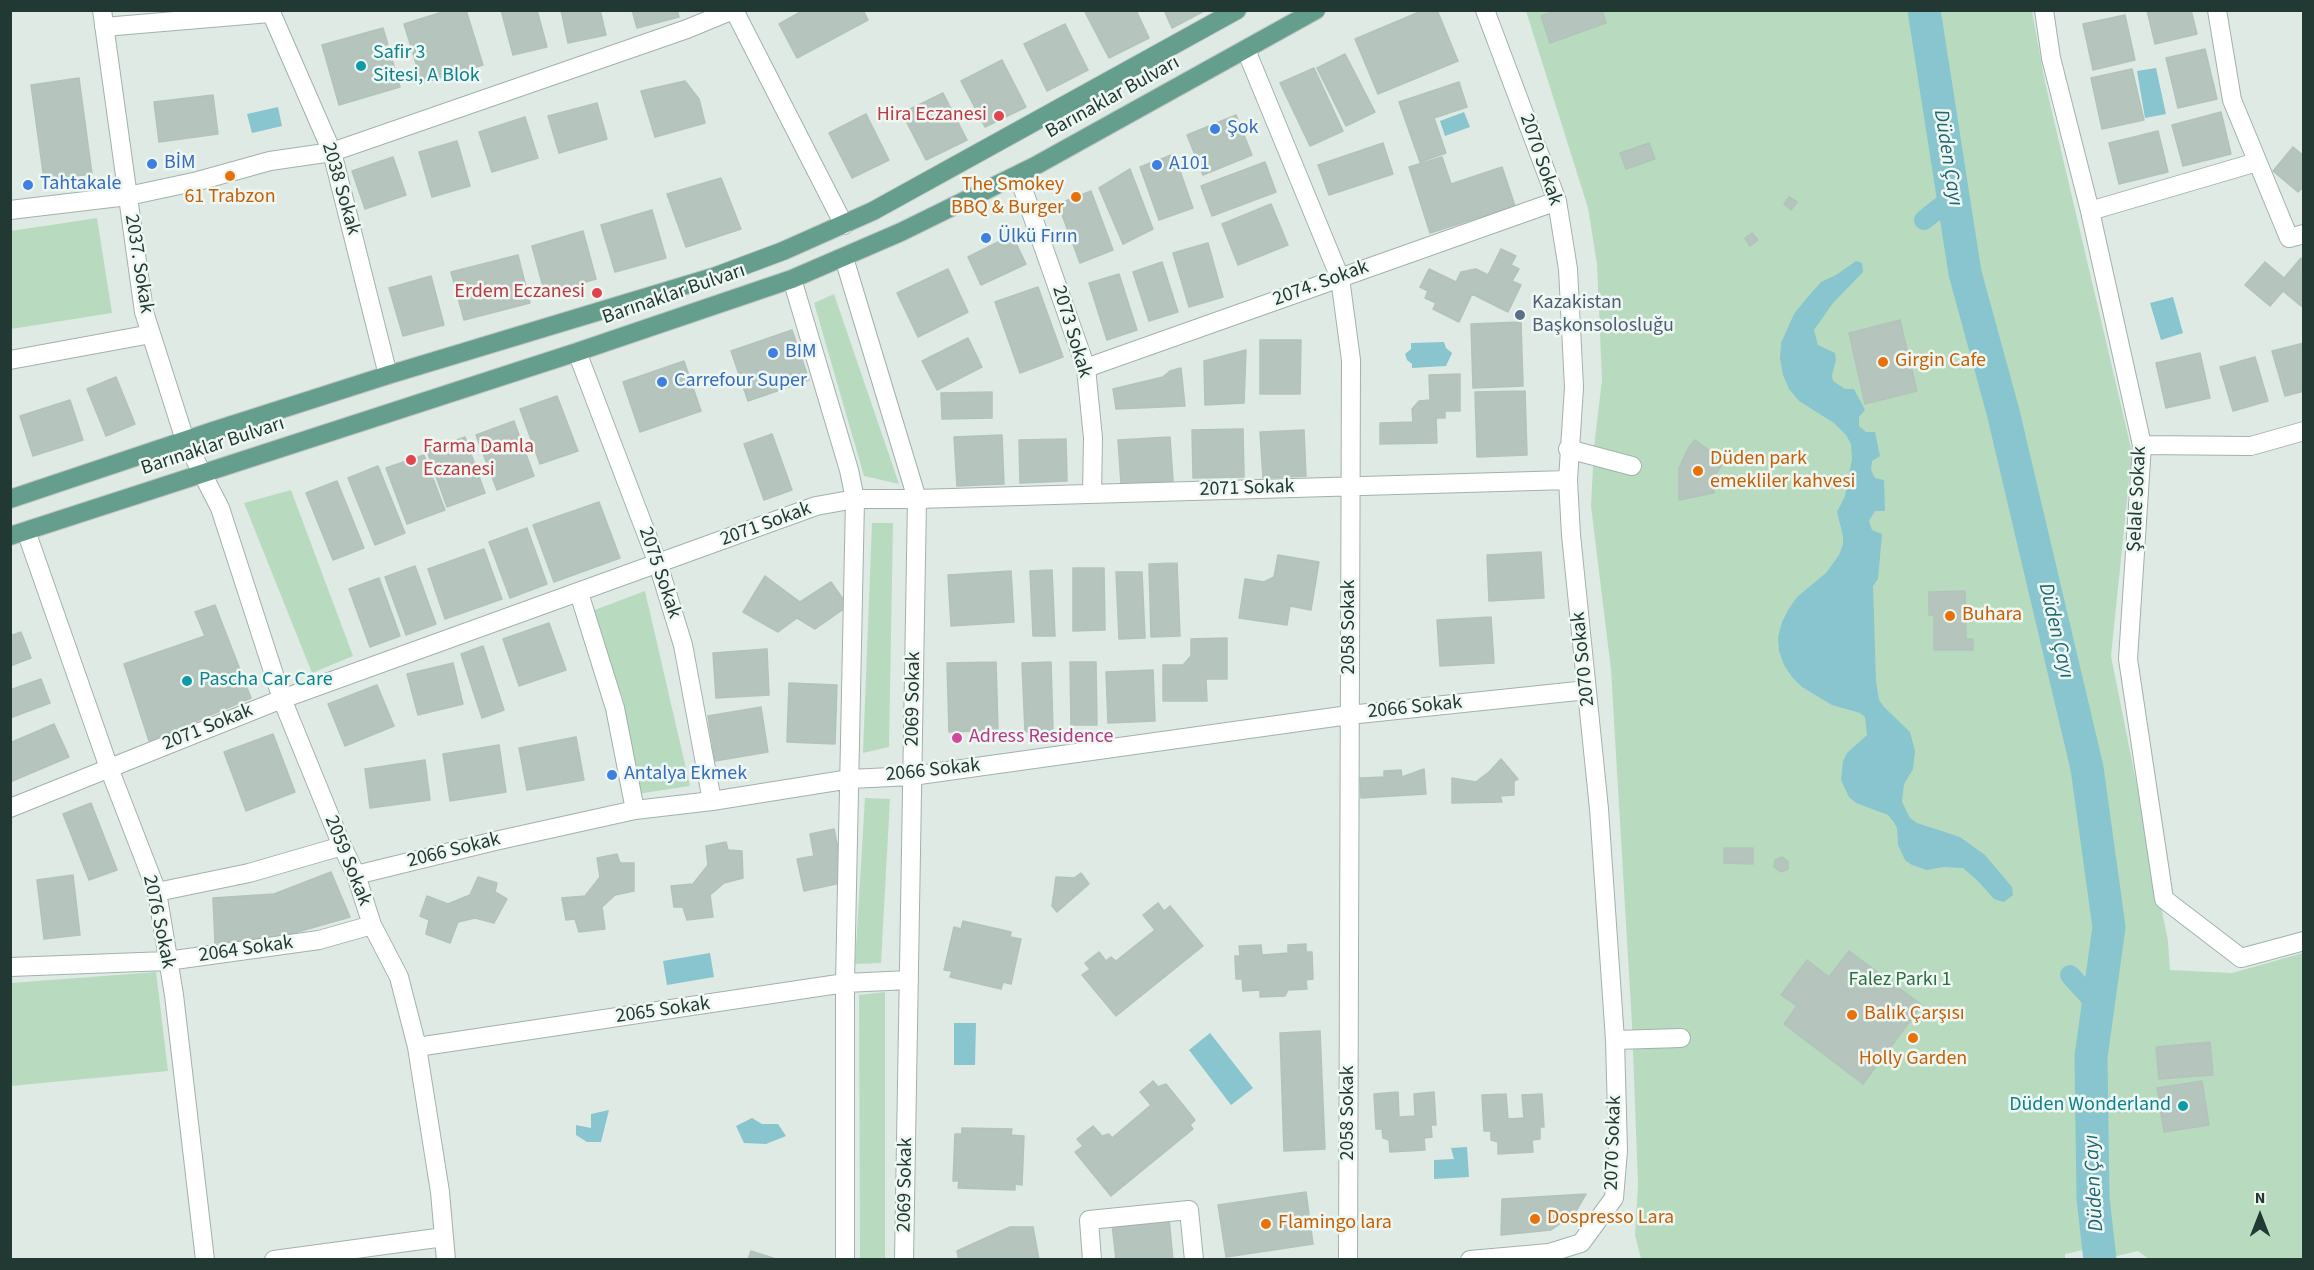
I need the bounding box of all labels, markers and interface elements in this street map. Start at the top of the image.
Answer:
place label: Safir 3 Sitesi, A Blok [373,42,480,89]
street label: Barınaklar Bulvarı [1042,51,1184,145]
marker: Safir 3 Sitesi, A Blok [354,59,368,73]
place label: Hira Eczanesi [877,104,987,128]
water label: Düden Çayı [1927,108,1967,208]
marker: Hira Eczanesi [992,109,1006,123]
street label: 2070 Sokak [1513,111,1567,209]
place label: Şok [1227,117,1258,141]
marker: Şok [1208,122,1222,136]
street label: 2038 Sokak [315,140,365,238]
place label: BİM [164,152,196,176]
place label: A101 [1169,153,1210,177]
marker: BİM [145,157,159,171]
marker: A101 [1150,158,1164,172]
marker: 61 Trabzon [223,169,237,183]
place label: Tahtakale [40,173,121,197]
place label: The Smokey BBQ & Burger [951,174,1064,221]
marker: Tahtakale [21,178,35,192]
place label: 61 Trabzon [184,186,276,210]
marker: The Smokey BBQ & Burger [1069,190,1083,204]
street label: 2037. Sokak [118,213,158,315]
place label: Ülkü Fırın [998,226,1078,250]
marker: Ülkü Fırın [979,231,993,245]
street label: 2074. Sokak [1270,256,1372,312]
street label: Barınaklar Bulvarı [599,259,749,331]
place label: Erdem Eczanesi [454,281,585,305]
street label: 2073 Sokak [1046,283,1096,381]
marker: Erdem Eczanesi [590,286,604,300]
place label: Kazakistan Başkonsolosluğu [1532,292,1674,339]
marker: Kazakistan Başkonsolosluğu [1513,308,1527,322]
place label: BIM [785,341,817,365]
marker: BIM [766,346,780,360]
place label: Girgin Cafe [1895,350,1986,374]
marker: Girgin Cafe [1876,355,1890,369]
place label: Carrefour Super [674,370,807,394]
marker: Carrefour Super [655,375,669,389]
street label: Barınaklar Bulvarı [138,413,288,481]
place label: Farma Damla Eczanesi [423,436,534,483]
street label: Şelale Sokak [2123,445,2153,553]
place label: Düden park emekliler kahvesi [1710,448,1855,495]
marker: Farma Damla Eczanesi [404,453,418,467]
marker: Düden park emekliler kahvesi [1691,464,1705,478]
street label: 2071 Sokak [1199,475,1295,503]
street label: 2071 Sokak [717,497,815,553]
street label: 2075 Sokak [632,524,686,622]
street label: 2058 Sokak [1338,580,1362,674]
water label: Düden Çayı [2032,581,2078,681]
place label: Buhara [1962,604,2022,628]
marker: Buhara [1943,609,1957,623]
street label: 2070 Sokak [1567,611,1601,707]
street label: 2069 Sokak [901,651,927,747]
place label: Pascha Car Care [199,669,333,693]
marker: Pascha Car Care [180,674,194,688]
street label: 2066 Sokak [1367,691,1463,725]
street label: 2071 Sokak [159,699,257,757]
place label: Adress Residence [969,726,1113,750]
marker: Adress Residence [950,731,964,745]
street label: 2066 Sokak [885,754,981,788]
place label: Antalya Ekmek [624,763,747,787]
marker: Antalya Ekmek [605,768,619,782]
street label: 2059 Sokak [318,812,376,910]
street label: 2066 Sokak [405,828,503,874]
street label: 2076 Sokak [136,873,180,971]
street label: 2064 Sokak [197,932,295,968]
park label: Falez Parkı 1 [1848,969,1952,993]
street label: 2065 Sokak [614,993,712,1029]
place label: Balık Çarşısı [1864,1003,1965,1027]
marker: Balık Çarşısı [1845,1008,1859,1022]
marker: Holly Garden [1906,1031,1920,1045]
place label: Holly Garden [1859,1048,1967,1072]
street label: 2058 Sokak [1337,1066,1361,1160]
place label: Düden Wonderland [2009,1094,2171,1118]
street label: 2070 Sokak [1600,1095,1628,1191]
marker: Düden Wonderland [2176,1099,2190,1113]
water label: Düden Çayı [2080,1134,2110,1232]
street label: 2069 Sokak [893,1137,919,1233]
north arrow [2230,1186,2290,1246]
text: N [2255,1187,2265,1209]
place label: Dospresso Lara [1547,1207,1674,1231]
place label: Flamingo lara [1278,1212,1392,1236]
marker: Dospresso Lara [1528,1212,1542,1226]
marker: Flamingo lara [1259,1217,1273,1231]

